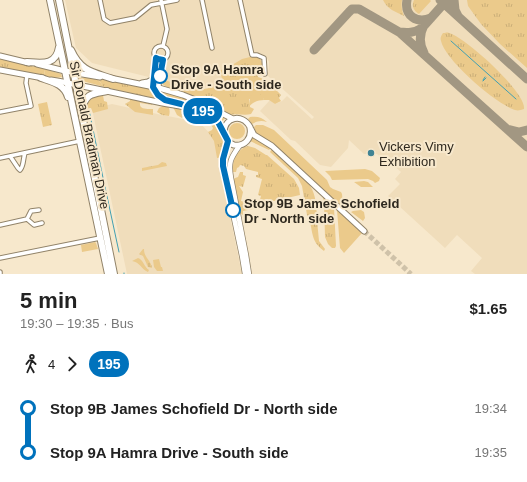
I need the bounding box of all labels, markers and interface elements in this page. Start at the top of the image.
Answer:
street label: Sir Donald Bradman Drive [66,60,113,211]
place label: Stop 9A Hamra Drive - South side [171,62,282,92]
marker: Stop 9A Hamra Drive - South side [152,68,168,84]
line badge: 195 [180,98,226,124]
text: 195 [191,103,215,119]
place label: Vickers Vimy Exhibition [379,139,454,169]
marker: Vickers Vimy Exhibition [366,148,376,158]
place label: Stop 9B James Schofield Dr - North side [244,196,399,226]
marker: Stop 9B James Schofield Dr - North side [225,202,241,218]
text: 5 min [20,288,77,313]
text: $1.65 [469,300,507,317]
text: 19:30 – 19:35 · Bus [20,316,133,331]
icon: walk [20,353,42,375]
icon: forward [61,353,83,375]
text: 195 [97,356,121,372]
text: 4 [48,357,55,372]
text: Stop 9B James Schofield Dr - North side [50,400,338,417]
text: 19:34 [474,401,507,416]
text: Stop 9A Hamra Drive - South side [50,444,289,461]
text: 19:35 [474,445,507,460]

